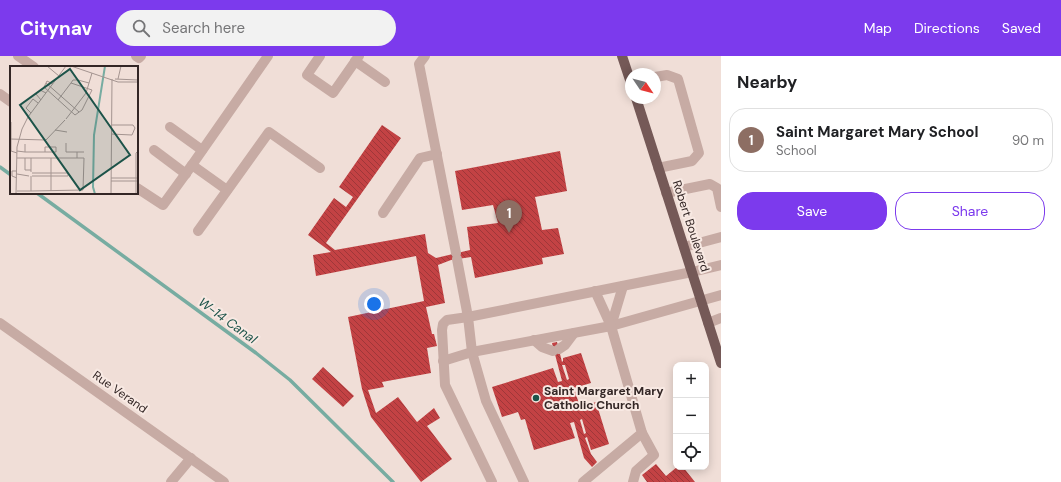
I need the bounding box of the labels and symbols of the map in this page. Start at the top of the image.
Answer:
inset map [10,66,138,194]
north arrow [625,68,661,104]
street label: Robert Boulevard [669,178,713,274]
pin: 1 [496,200,522,233]
water label: W-14 Canal [195,293,261,348]
your location [364,294,384,314]
street label: Rue Verand [89,367,151,417]
place label: Saint Margaret Mary Catholic Church [544,383,664,413]
marker: Saint Margaret Mary Catholic Church [531,393,541,403]

